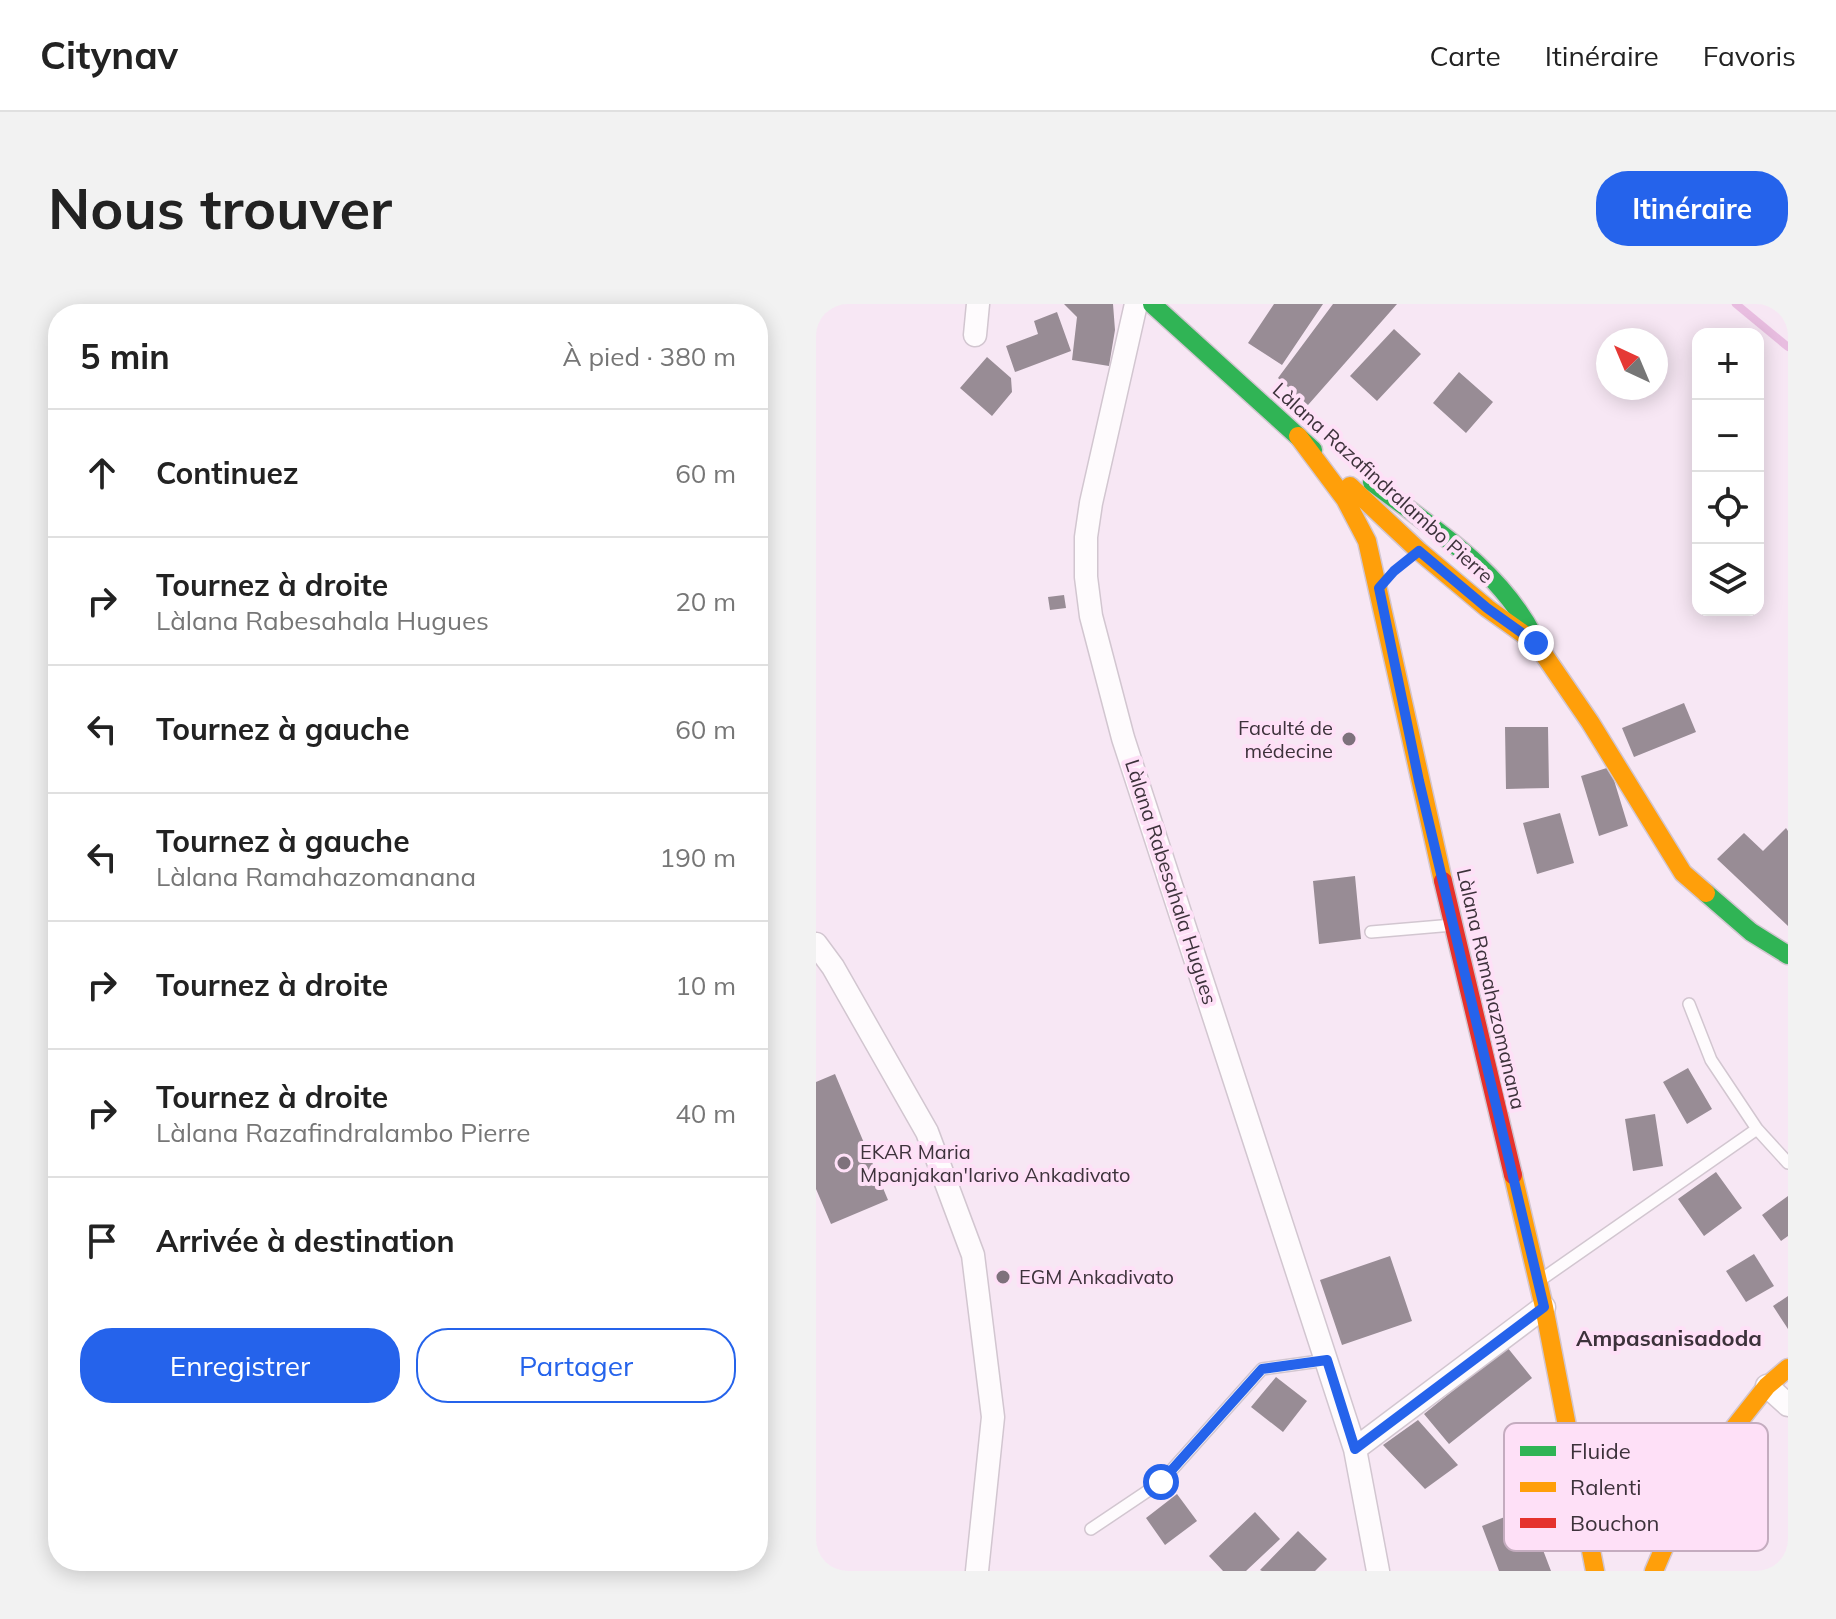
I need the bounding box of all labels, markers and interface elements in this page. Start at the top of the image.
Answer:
text: Citynav [40,31,178,79]
text: Carte [1429,38,1501,73]
text: Itinéraire [1545,38,1659,73]
text: Favoris [1703,38,1796,73]
button: Itinéraire [1596,171,1788,246]
text: Nous trouver [48,173,392,243]
north arrow [1596,328,1668,400]
map controls [1692,328,1764,616]
button: + [1692,328,1764,400]
text: 5 min [80,335,170,378]
text: À pied · 380 m [563,340,736,373]
street label: Làlana Razafindralambo Pierre [1268,377,1499,588]
button: − [1692,400,1764,472]
icon: ahead [80,451,124,495]
text: Continuez [156,454,299,492]
text: 60 m [675,457,736,490]
button: locate [1692,472,1764,544]
button: layers [1692,544,1764,616]
text: Tournez à droite [156,566,388,604]
icon: right [80,579,124,623]
text: 20 m [675,585,736,618]
text: Làlana Rabesahala Hugues [156,604,489,637]
route end [1518,625,1554,661]
icon: left [80,707,124,751]
text: Tournez à gauche [156,710,410,748]
text: 60 m [675,713,736,746]
place label: Faculté de médecine [1238,715,1333,763]
marker: Faculté de médecine [1340,730,1358,748]
street label: Làlana Rabesahala Hugues [1120,756,1223,1008]
text: Tournez à gauche [156,822,410,860]
icon: left [80,835,124,879]
text: 190 m [660,841,736,874]
text: Làlana Ramahazomanana [156,860,476,893]
street label: Làlana Ramahazomanana [1452,866,1531,1112]
icon: right [80,963,124,1007]
text: Tournez à droite [156,966,388,1004]
text: 10 m [675,969,736,1002]
text: Tournez à droite [156,1078,388,1116]
icon: right [80,1091,124,1135]
text: 40 m [675,1097,736,1130]
text: Làlana Razafindralambo Pierre [156,1116,530,1149]
place label: EKAR Maria Mpanjakan'Iarivo Ankadivato [860,1139,1130,1187]
marker: EKAR Maria Mpanjakan'Iarivo Ankadivato [835,1154,853,1172]
icon: arrive [80,1219,124,1263]
text: Arrivée à destination [156,1222,455,1260]
place label: EGM Ankadivato [1019,1264,1174,1289]
marker: EGM Ankadivato [994,1268,1012,1286]
district label: Ampasanisadoda [1576,1324,1762,1352]
button: Enregistrer [80,1328,400,1403]
button: Partager [416,1328,736,1403]
legend [1504,1423,1768,1551]
text: Fluide [1570,1437,1631,1465]
route start [1143,1464,1179,1500]
text: Ralenti [1570,1473,1641,1501]
text: Bouchon [1570,1509,1659,1537]

